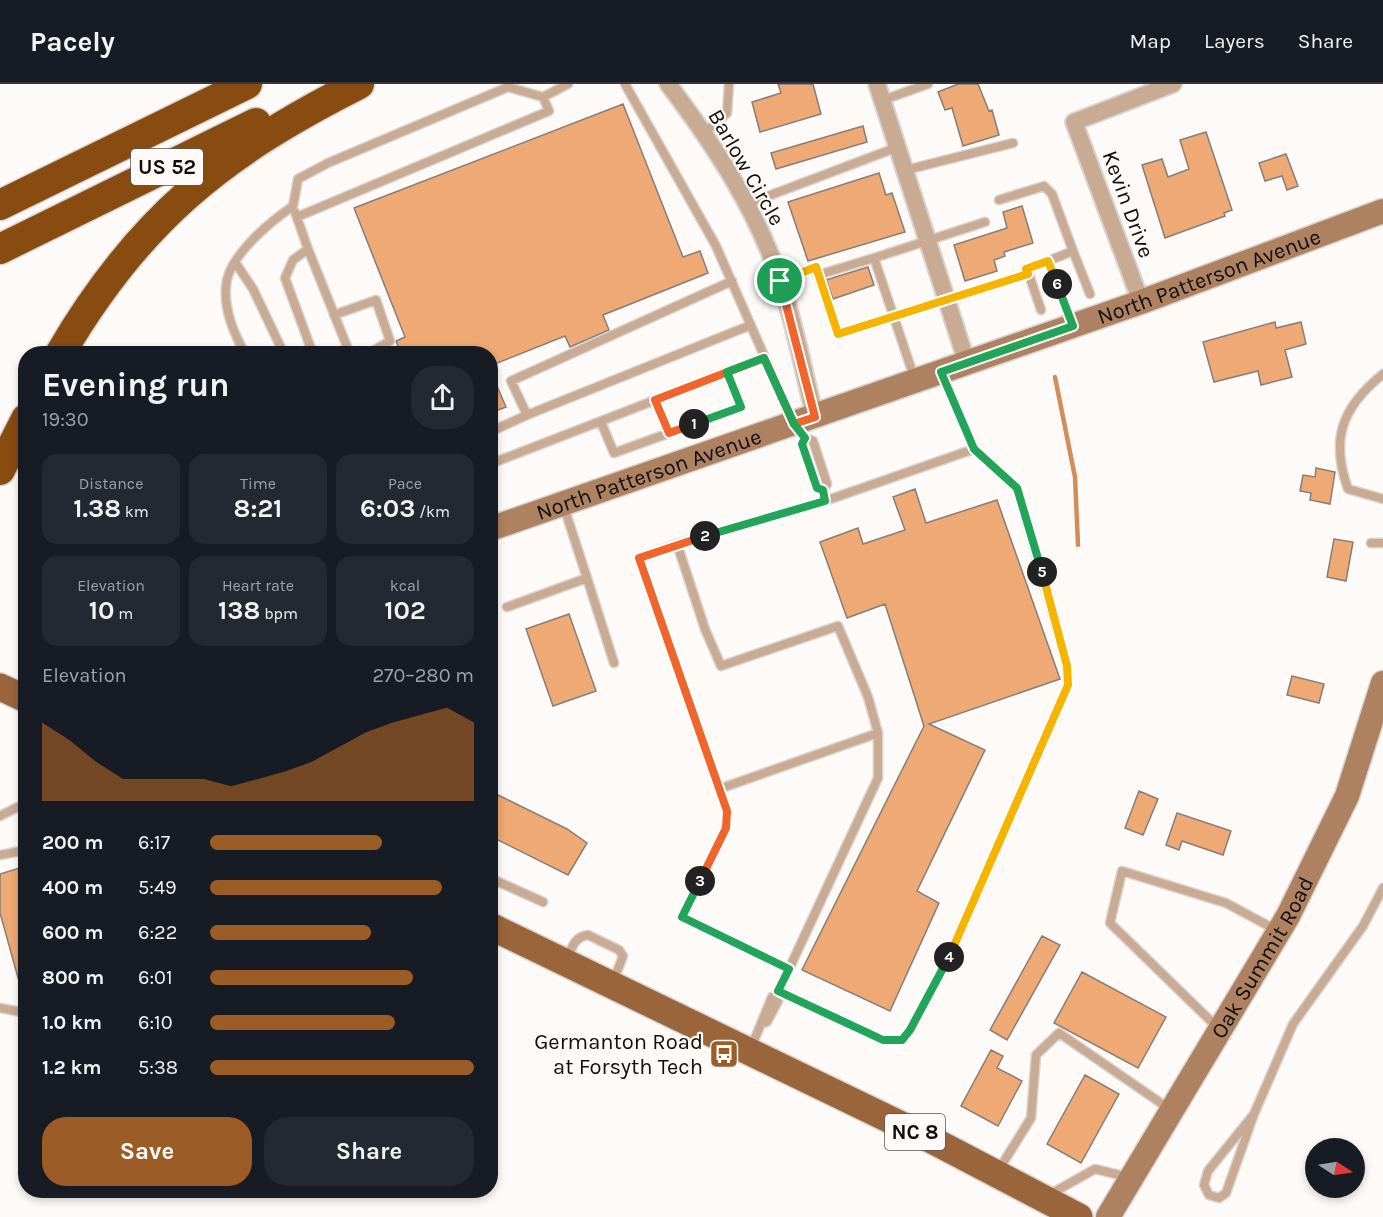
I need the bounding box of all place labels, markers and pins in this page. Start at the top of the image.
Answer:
pin [754,255,805,306]
pin: 6 [1042,269,1072,299]
pin: 1 [679,409,709,439]
pin: 2 [690,521,720,551]
pin: 5 [1027,557,1057,587]
pin: 3 [685,866,715,896]
pin: 4 [934,942,964,972]
place label: Germanton Road at Forsyth Tech [534,1029,703,1080]
bus stop icon: Germanton Road at Forsyth Tech [708,1038,740,1070]

